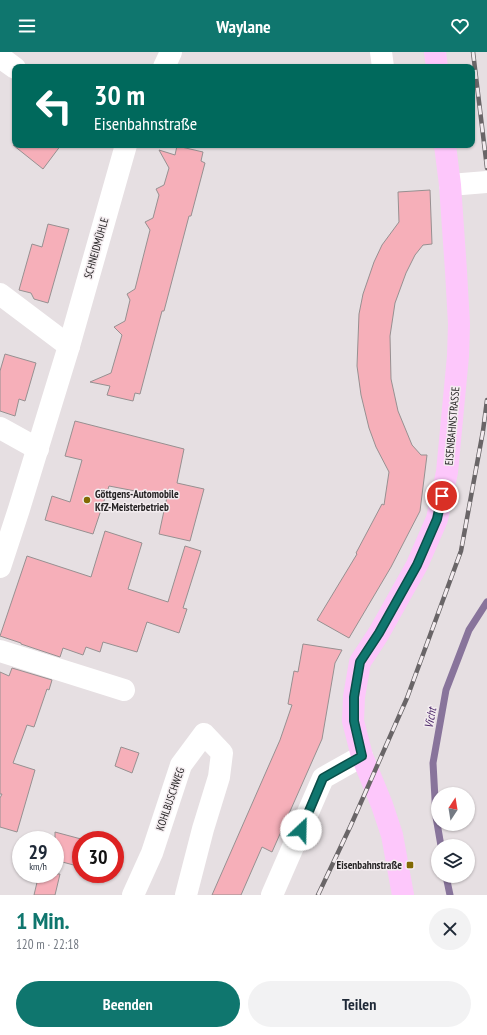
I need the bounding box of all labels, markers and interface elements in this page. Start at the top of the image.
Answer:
icon: menu [16,15,38,37]
text: Waylane [216,15,271,38]
icon: heart [449,15,471,37]
text: 30 m [94,76,145,113]
icon: left [28,80,80,132]
text: Eisenbahnstraße [94,112,197,135]
street label: SCHNEIDMÜHLE [81,216,111,280]
street label: EISENBAHNSTRASSE [442,386,462,466]
pin [425,479,459,513]
icon: arrive [431,485,453,507]
place label: Göttgens-Automobile KfZ-Meisterbetrieb [95,487,179,514]
marker: Göttgens-Automobile KfZ-Meisterbetrieb [82,495,92,505]
water label: Vicht [421,705,440,730]
street label: KOHLBUSCHWEG [153,766,187,832]
north arrow [431,787,475,831]
map controls [431,787,475,883]
position arrow [280,809,322,851]
speed limit sign: 30 [72,831,124,883]
text: 29 [28,839,48,865]
button: layers [431,839,475,883]
place label: Eisenbahnstraße [337,858,402,872]
text: km/h [29,860,47,873]
marker: Eisenbahnstraße [405,860,415,870]
text: 1 Min. [16,905,70,936]
button: close [429,908,471,950]
text: 120 m · 22:18 [16,936,79,953]
button: Beenden [16,981,240,1027]
button: Teilen [248,981,471,1027]

